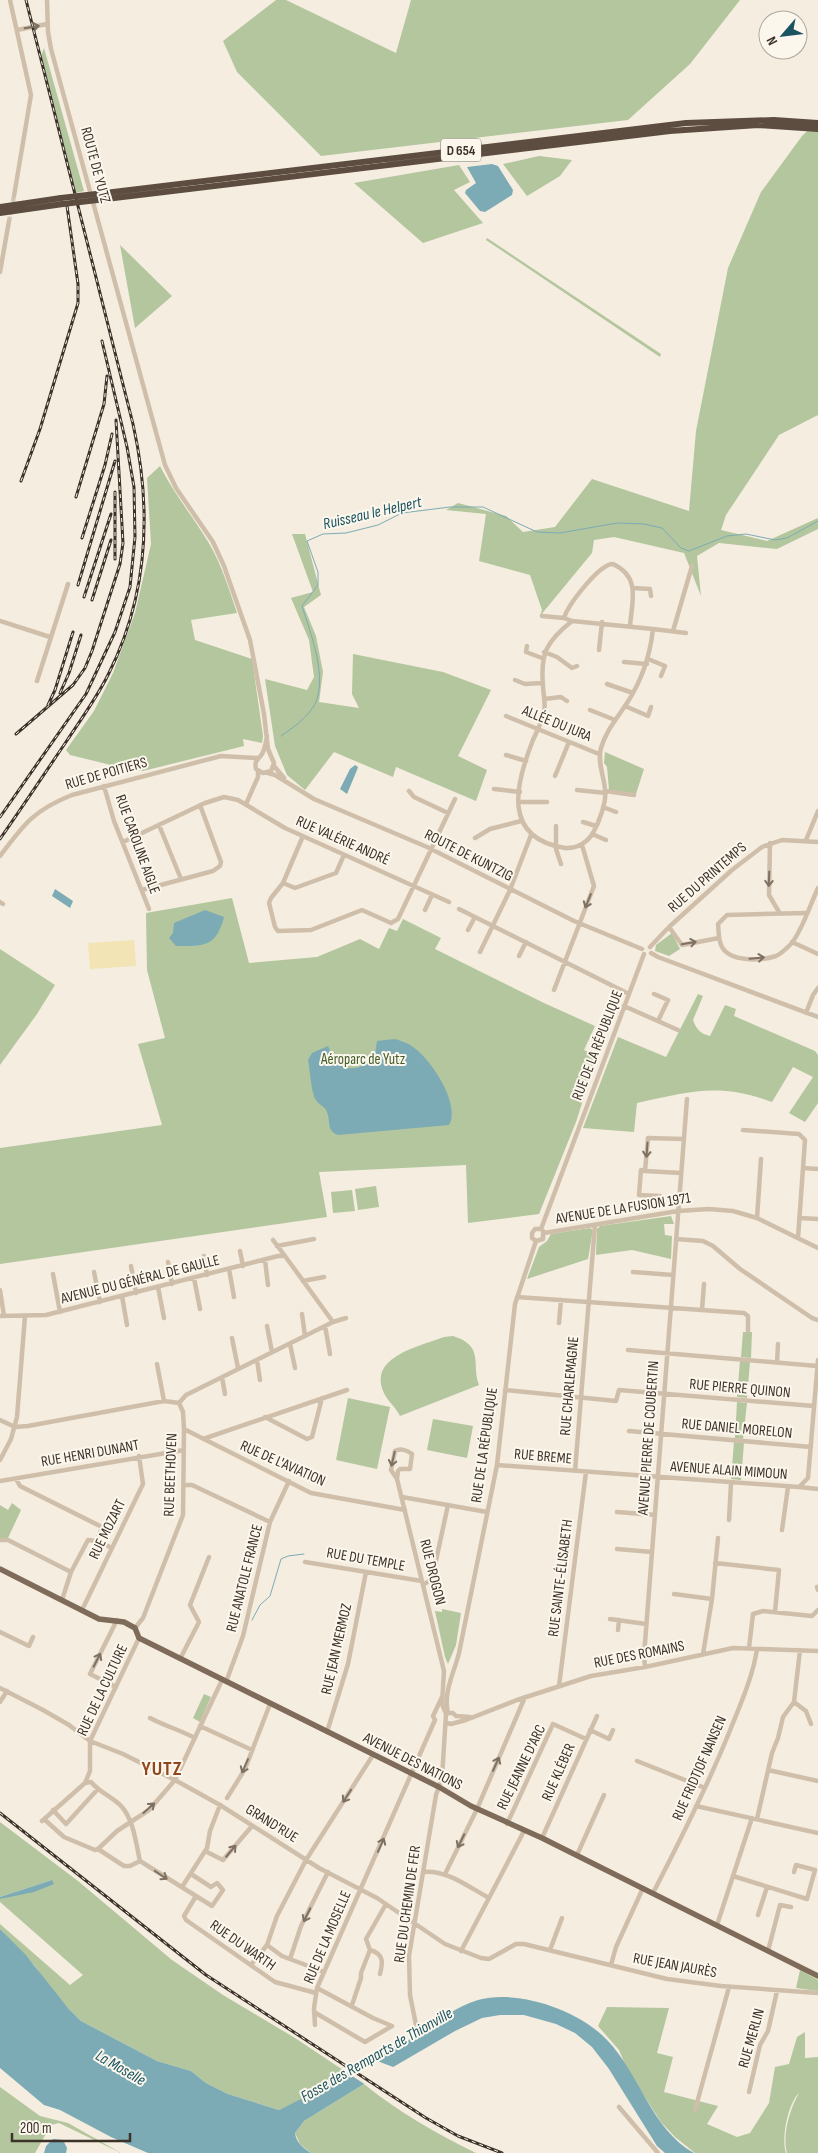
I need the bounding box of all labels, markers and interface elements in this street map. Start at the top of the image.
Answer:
north arrow [758,10,808,60]
one-way arrow [24,22,40,32]
text: N [763,34,781,48]
street label: ROUTE DE YUTZ [76,125,115,205]
road number: D 654 [441,138,481,162]
water label: Ruisseau le Helpert [321,493,425,534]
street label: ALLÉE DU JURA [518,701,595,746]
street label: RUE DE POITIERS [63,753,149,794]
street label: RUE CAROLINE AIGLE [111,792,164,896]
street label: RUE VALÉRIE ANDRÉ [293,811,393,870]
street label: ROUTE DE KUNTZIG [421,825,516,886]
street label: RUE DU PRINTEMPS [664,838,751,917]
one-way arrow [765,871,774,887]
one-way arrow [583,893,593,908]
one-way arrow [681,937,697,947]
one-way arrow [748,953,764,963]
street label: RUE DE LA RÉPUBLIQUE [568,987,627,1103]
park label: Aéroparc de Yutz [320,1050,406,1069]
one-way arrow [642,1142,651,1158]
street label: AVENUE DE LA FUSION 1971 [553,1188,693,1229]
street label: AVENUE DU GÉNÉRAL DE GAULLE [58,1251,221,1309]
street label: RUE CHARLEMAGNE [556,1336,583,1436]
street label: AVENUE PIERRE DE COUBERTIN [634,1360,663,1517]
street label: RUE PIERRE QUINON [689,1375,791,1402]
street label: RUE DE LA RÉPUBLIQUE [467,1386,502,1504]
street label: RUE DANIEL MORELON [681,1414,793,1443]
street label: RUE BEETHOVEN [160,1433,181,1517]
street label: RUE HENRI DUNANT [40,1436,141,1471]
street label: RUE DE L'AVIATION [237,1436,328,1491]
street label: RUE BREME [513,1445,573,1468]
one-way arrow [388,1451,397,1467]
street label: AVENUE ALAIN MIMOUN [669,1457,788,1484]
street label: RUE MOZART [85,1496,130,1562]
street label: RUE SAINTE-ÉLISABETH [544,1518,577,1638]
street label: RUE ANATOLE FRANCE [222,1522,267,1634]
street label: RUE DROGON [415,1537,450,1607]
street label: RUE DU TEMPLE [325,1543,407,1576]
street label: RUE JEAN MERMOZ [317,1602,356,1696]
street label: RUE DES ROMAINS [592,1636,686,1673]
street label: RUE DE LA CULTURE [73,1641,132,1739]
one-way arrow [93,1653,102,1668]
street label: RUE FRIDTJOF NANSEN [668,1713,731,1823]
street label: RUE JEANNE D'ARC [493,1721,550,1813]
street label: AVENUE DES NATIONS [359,1728,466,1795]
street label: RUE KLÉBER [537,1740,580,1804]
district label: YUTZ [141,1757,183,1781]
one-way arrow [492,1757,502,1772]
one-way arrow [240,1758,250,1773]
one-way arrow [341,1789,352,1803]
street label: GRAND'RUE [242,1800,302,1847]
one-way arrow [143,1802,156,1814]
one-way arrow [456,1834,466,1849]
one-way arrow [377,1838,387,1853]
one-way arrow [226,1844,237,1857]
street label: RUE DU CHEMIN DE FER [390,1844,425,1964]
one-way arrow [153,1870,167,1880]
street label: RUE DE LA MOSELLE [299,1888,356,1987]
one-way arrow [302,1907,311,1922]
street label: RUE DU WARTH [206,1916,279,1975]
street label: RUE JEAN JAURÈS [632,1949,718,1982]
water label: Fosse des Remparts de Thionville [297,2004,456,2107]
street label: RUE MERLIN [734,2006,769,2070]
water label: La Moselle [92,2046,149,2090]
scale bar [12,2110,130,2142]
text: 200 m [20,2119,52,2138]

